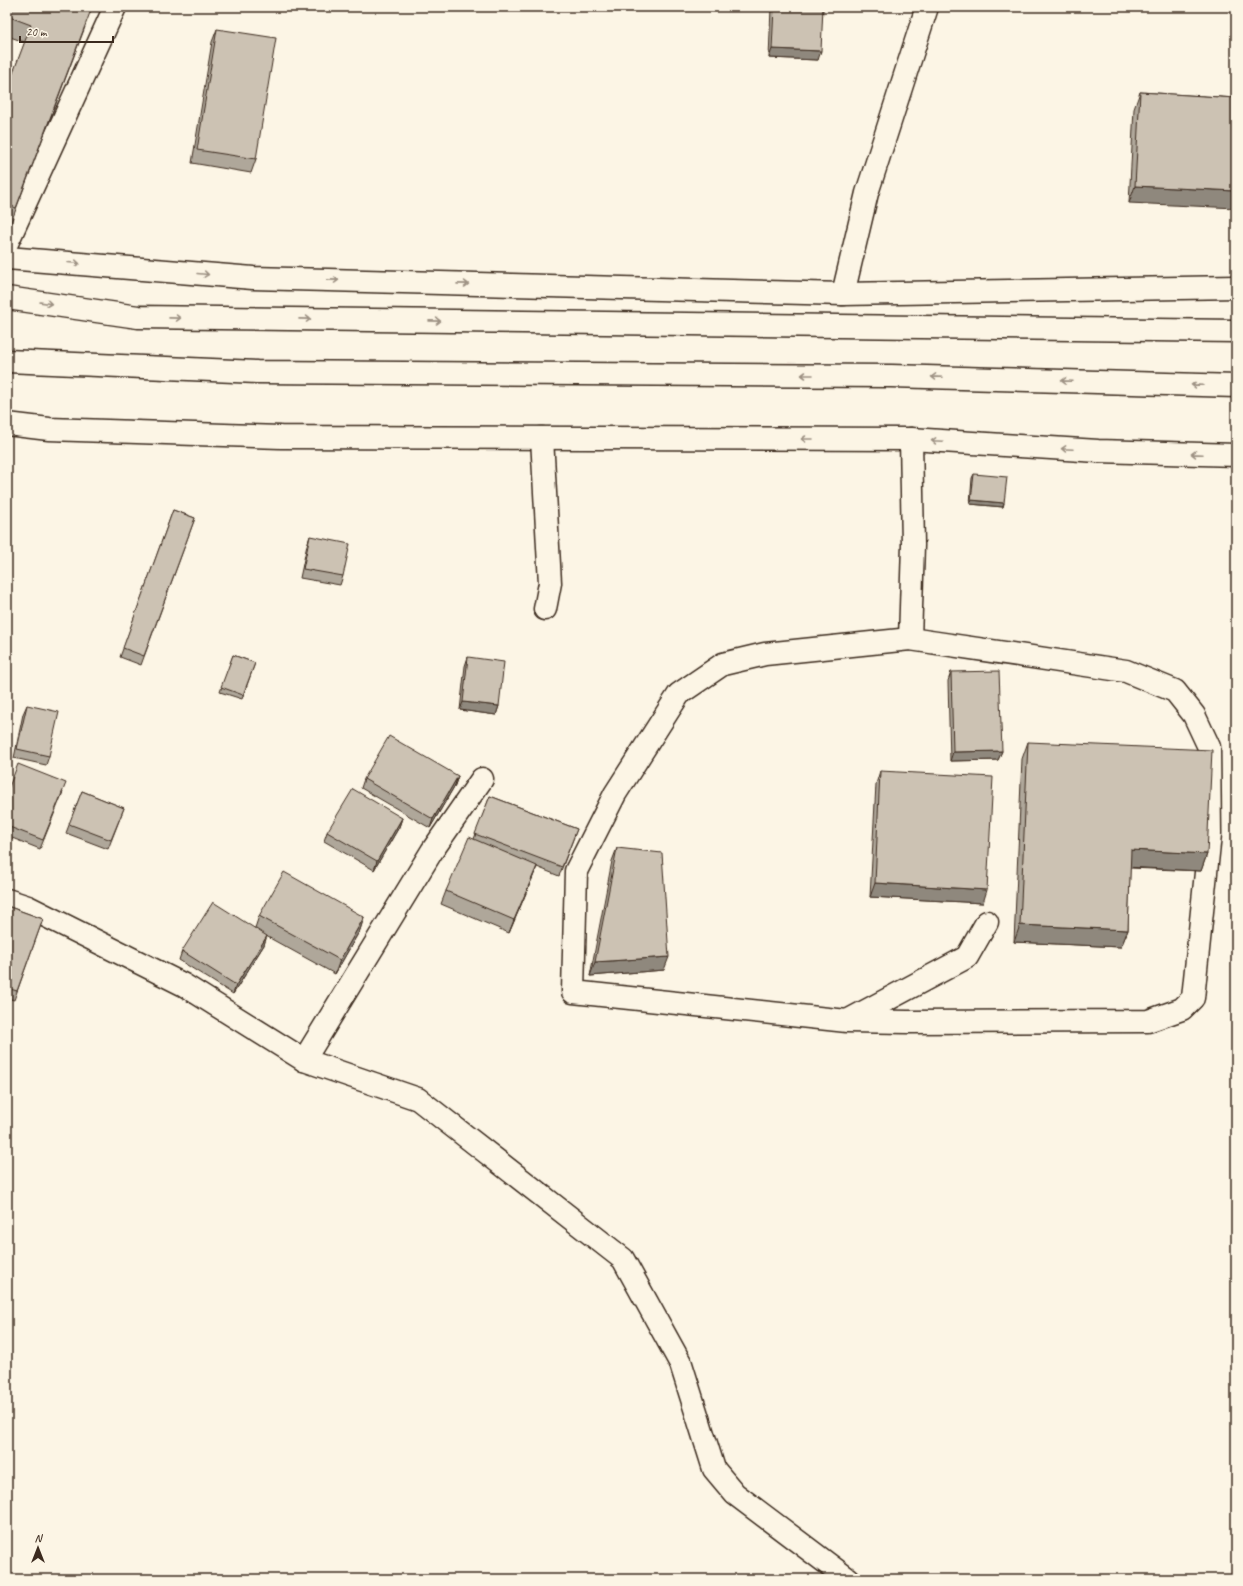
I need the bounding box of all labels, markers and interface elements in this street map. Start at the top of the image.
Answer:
scale bar [20,18,113,44]
text: 20 m [26,24,48,40]
one-way arrow [67,260,80,267]
one-way arrow [196,270,209,278]
one-way arrow [326,276,339,284]
one-way arrow [456,280,469,287]
one-way arrow [39,299,52,307]
one-way arrow [168,314,181,322]
one-way arrow [298,315,311,323]
one-way arrow [428,317,441,325]
one-way arrow [801,371,814,379]
one-way arrow [931,373,944,381]
one-way arrow [1061,377,1074,385]
one-way arrow [1191,381,1204,389]
one-way arrow [801,435,814,443]
one-way arrow [931,437,944,444]
one-way arrow [1061,445,1074,452]
one-way arrow [1191,450,1204,457]
north arrow [18,1528,58,1568]
text: N [35,1531,44,1545]

